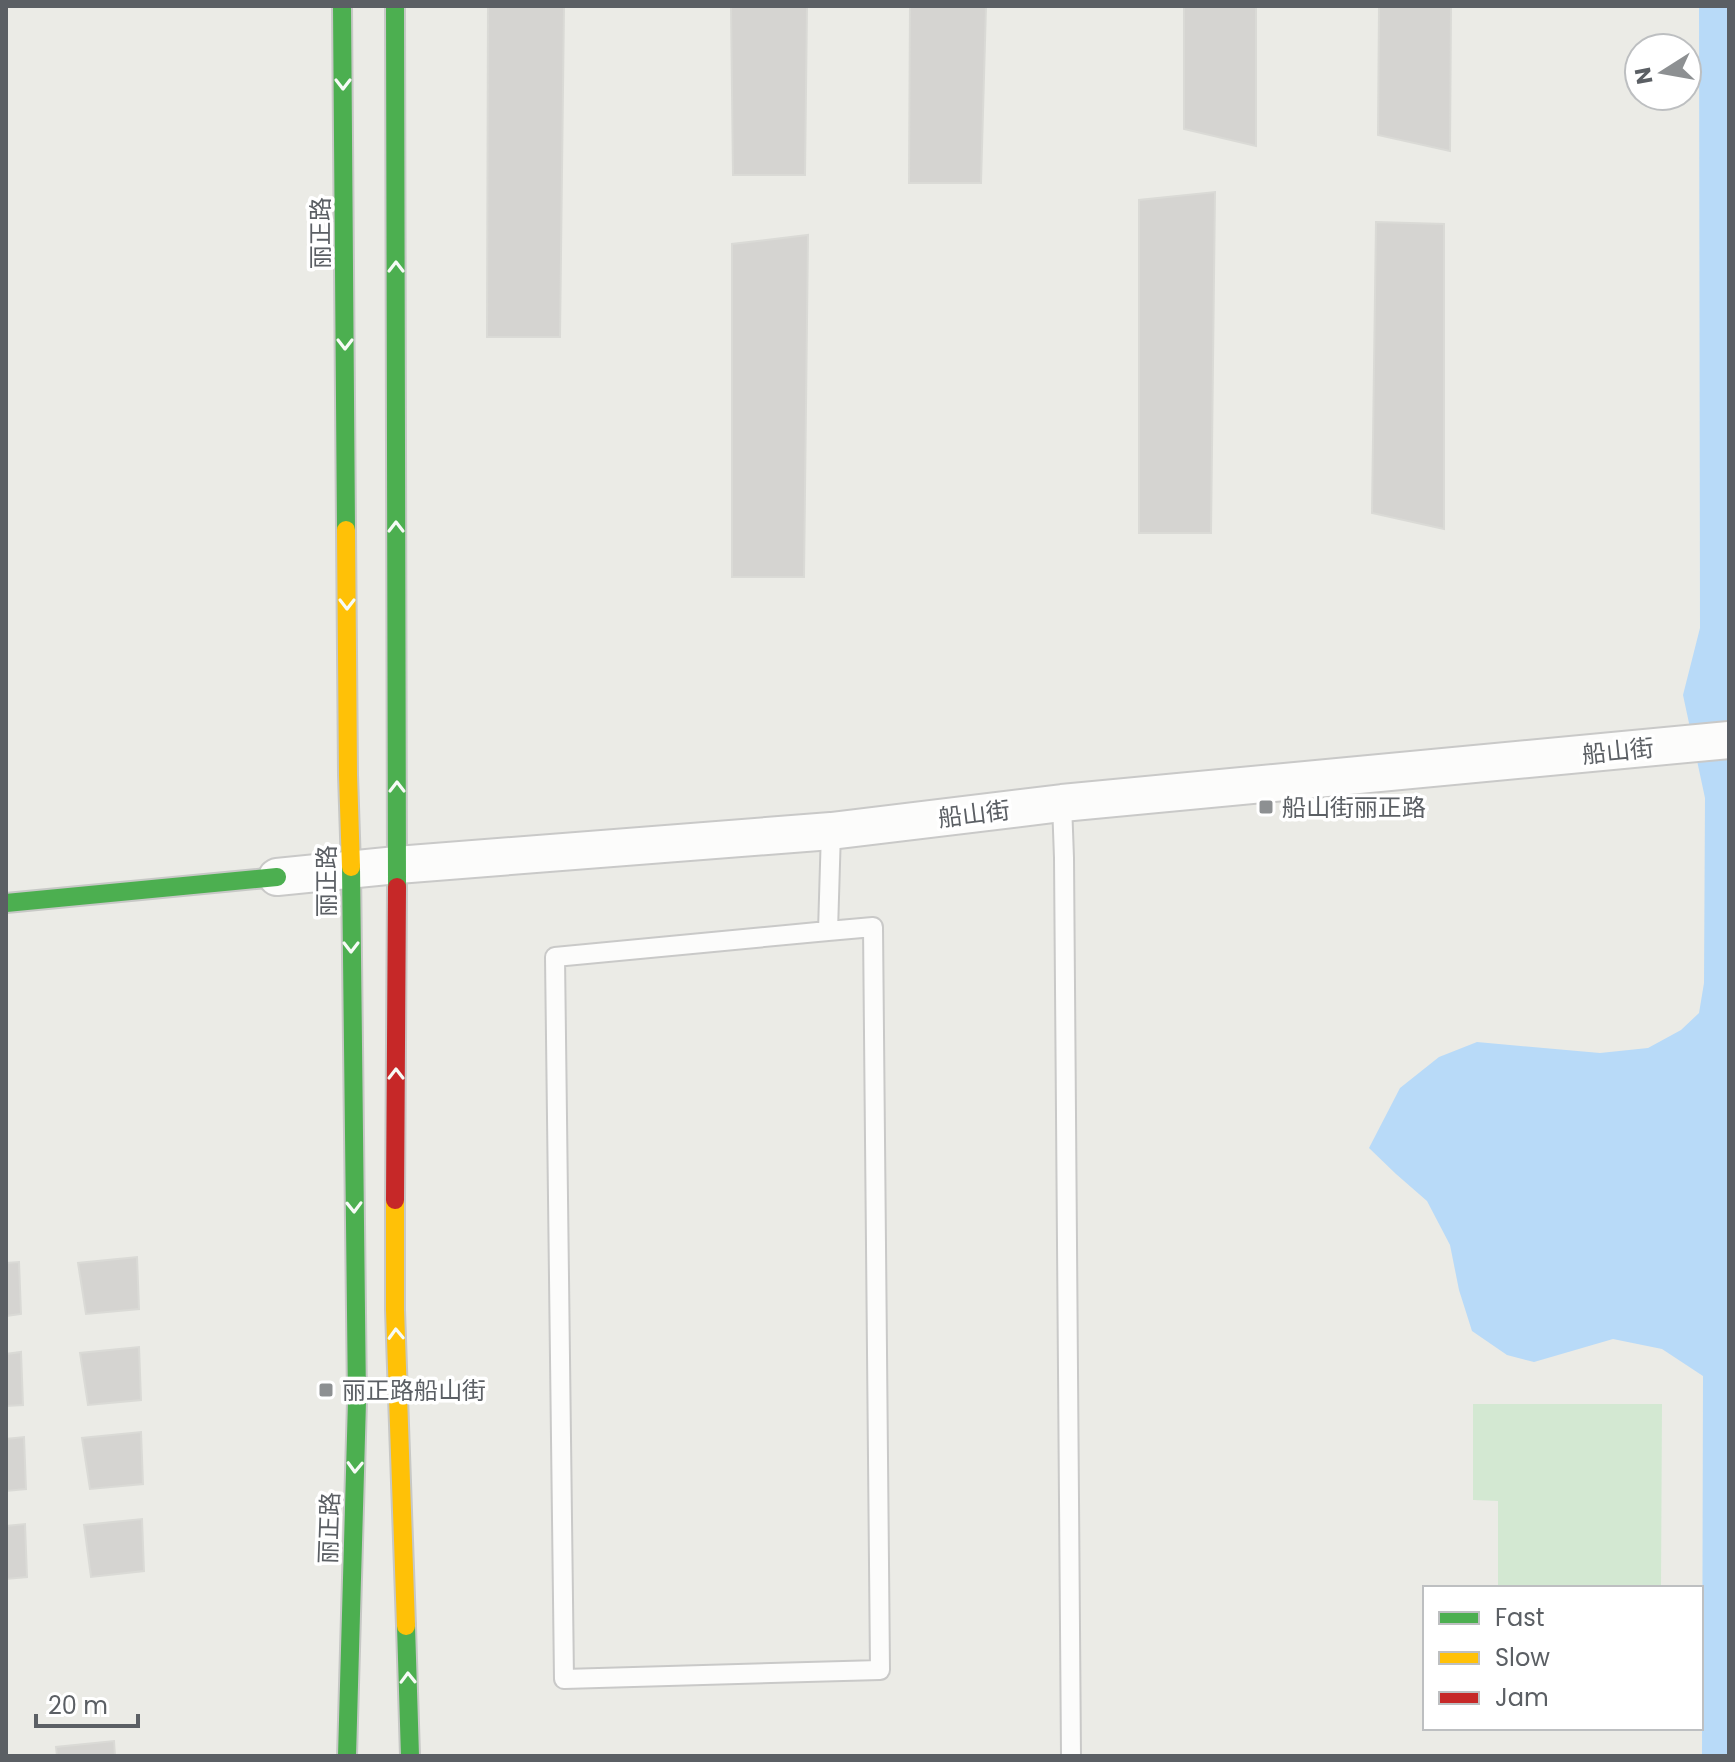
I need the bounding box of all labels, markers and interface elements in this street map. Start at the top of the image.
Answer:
north arrow [1623,32,1703,112]
text: N [1627,65,1661,87]
one-way arrow [334,78,351,91]
street label: 丽正路 [304,197,337,269]
one-way arrow [387,260,405,273]
one-way arrow [336,338,354,351]
one-way arrow [387,520,405,533]
one-way arrow [338,598,356,611]
street label: 船山街 [1580,731,1656,771]
one-way arrow [388,780,406,793]
place label: 船山街丽正路 [1282,791,1426,824]
street label: 船山街 [936,793,1012,835]
marker: 船山街丽正路 [1257,798,1275,816]
street label: 丽正路 [310,845,343,917]
one-way arrow [342,941,360,954]
one-way arrow [387,1067,405,1080]
one-way arrow [345,1201,363,1214]
one-way arrow [388,1327,405,1340]
place label: 丽正路船山街 [342,1374,486,1407]
marker: 丽正路船山街 [317,1381,335,1399]
one-way arrow [347,1461,364,1474]
street label: 丽正路 [311,1491,347,1565]
legend [1423,1586,1703,1730]
text: Fast [1495,1601,1545,1634]
text: Slow [1495,1641,1550,1674]
one-way arrow [399,1671,416,1684]
scale bar [36,1678,138,1728]
text: Jam [1495,1681,1549,1714]
text: 20 m [48,1689,108,1722]

